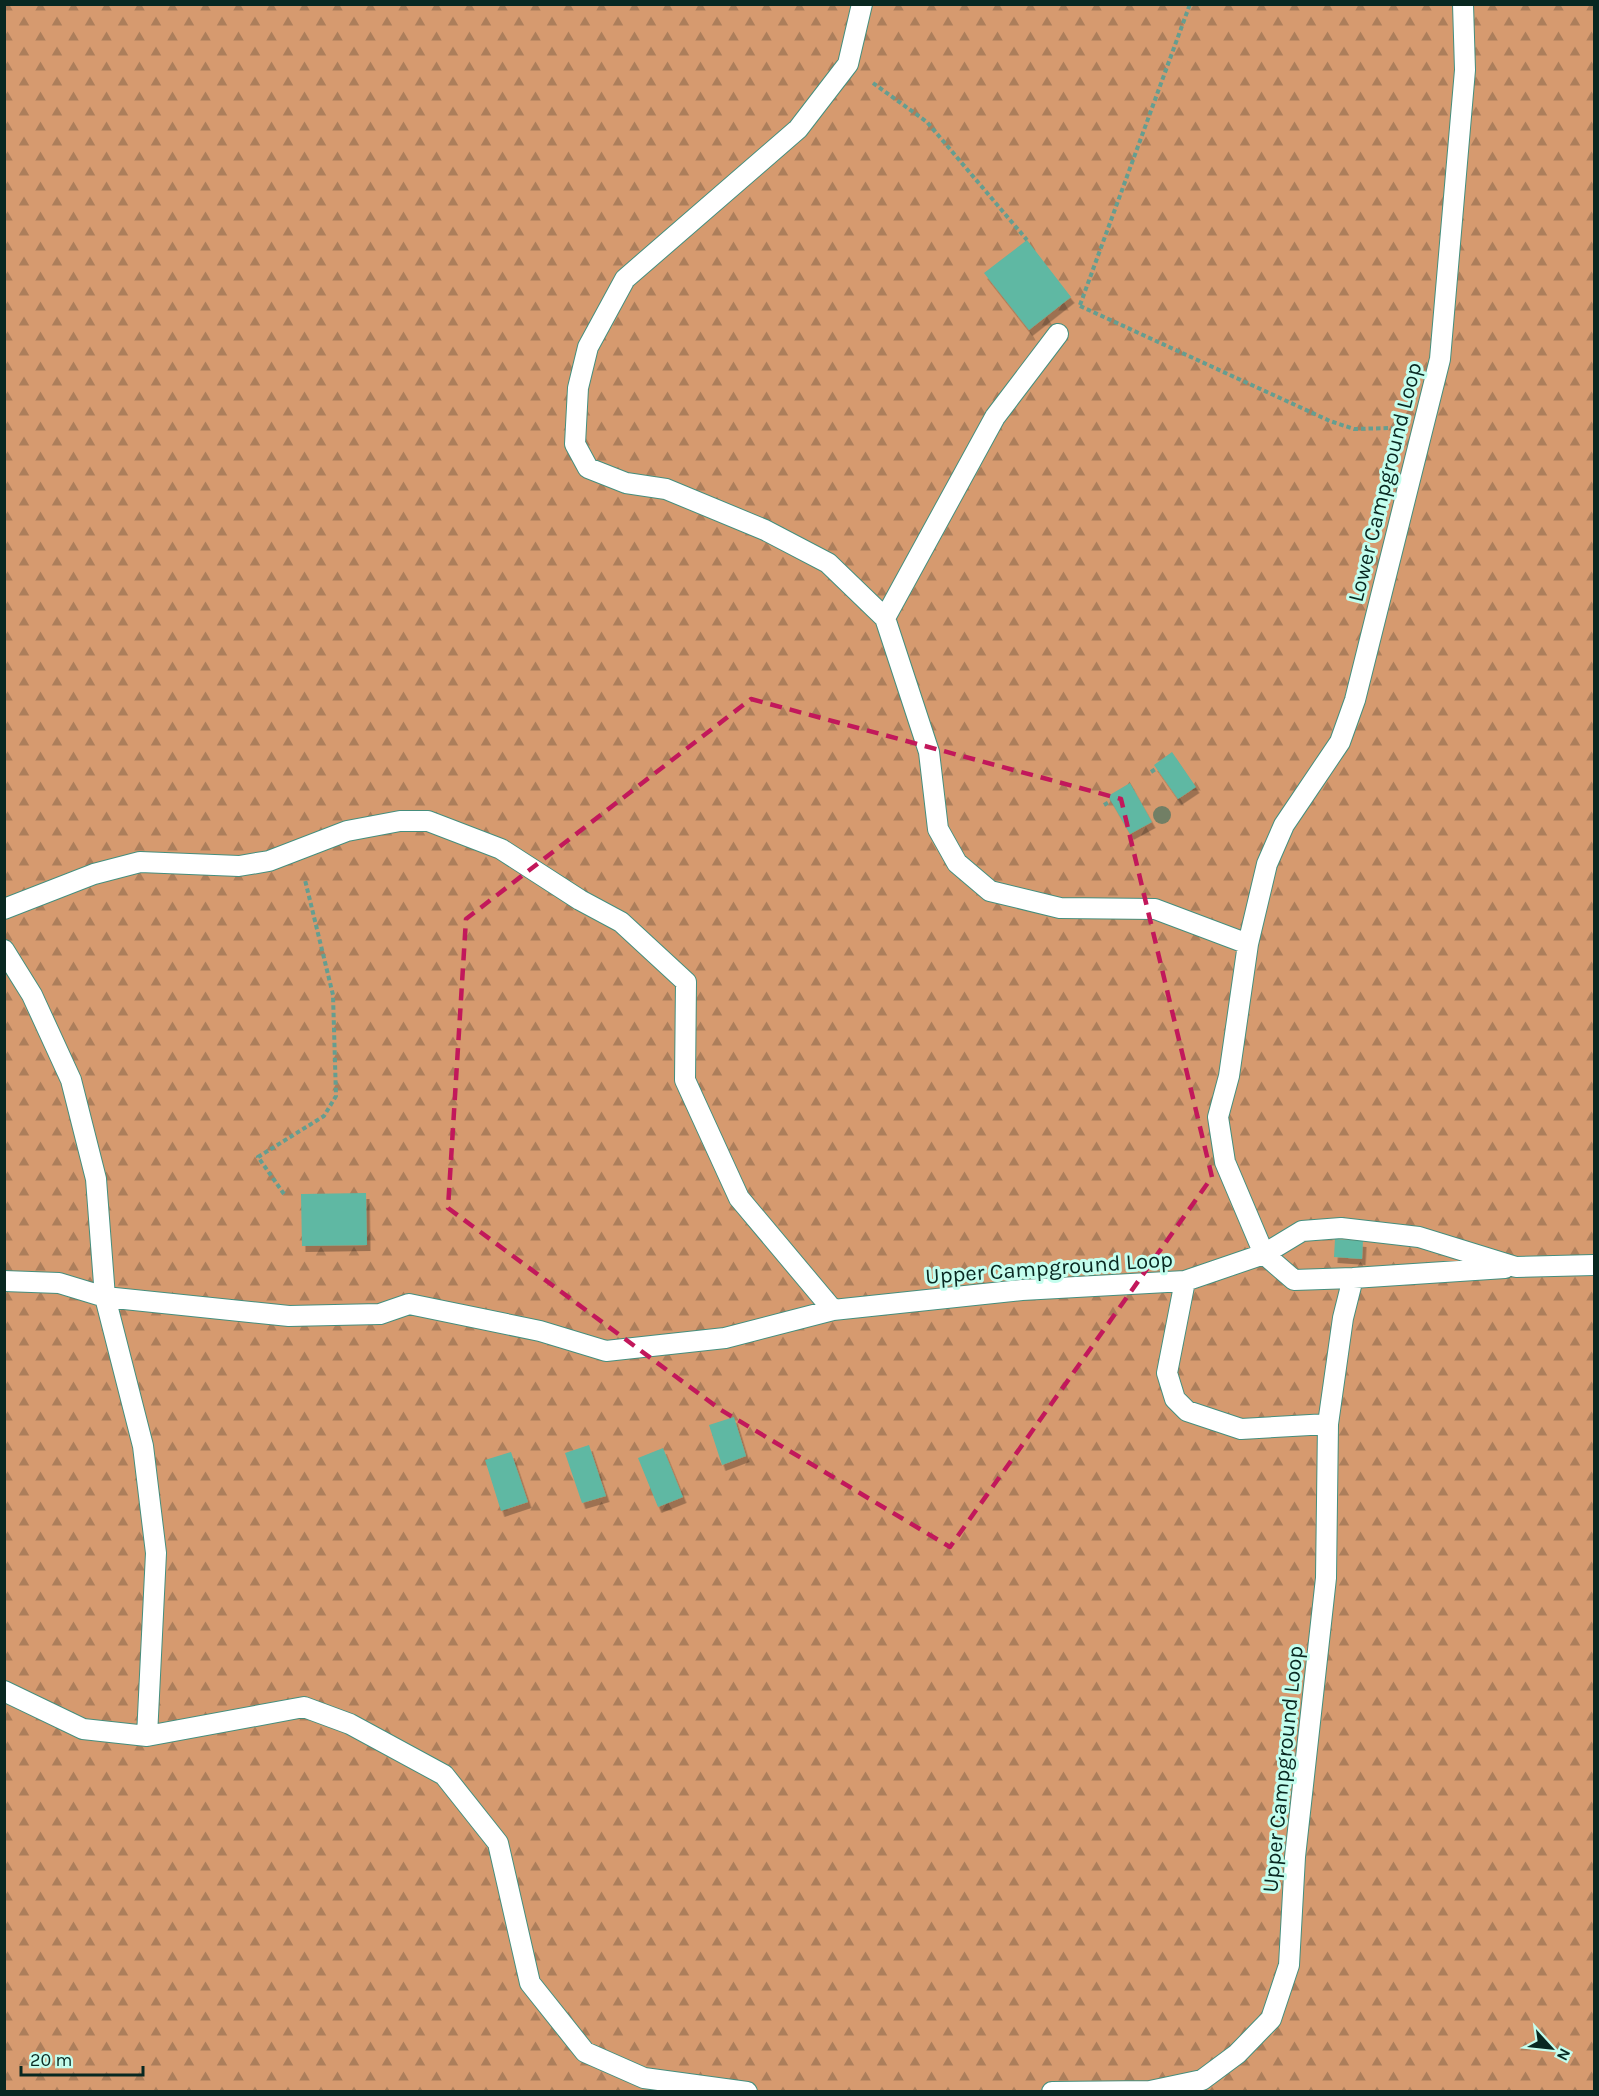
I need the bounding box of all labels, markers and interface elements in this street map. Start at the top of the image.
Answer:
street label: Lower Campground Loop [1343,360,1427,605]
street label: Upper Campground Loop [924,1246,1174,1290]
street label: Upper Campground Loop [1257,1644,1309,1894]
north arrow [1521,2018,1581,2078]
scale bar [21,2039,142,2077]
text: N [1553,2045,1575,2064]
text: 20 m [30,2049,72,2071]

